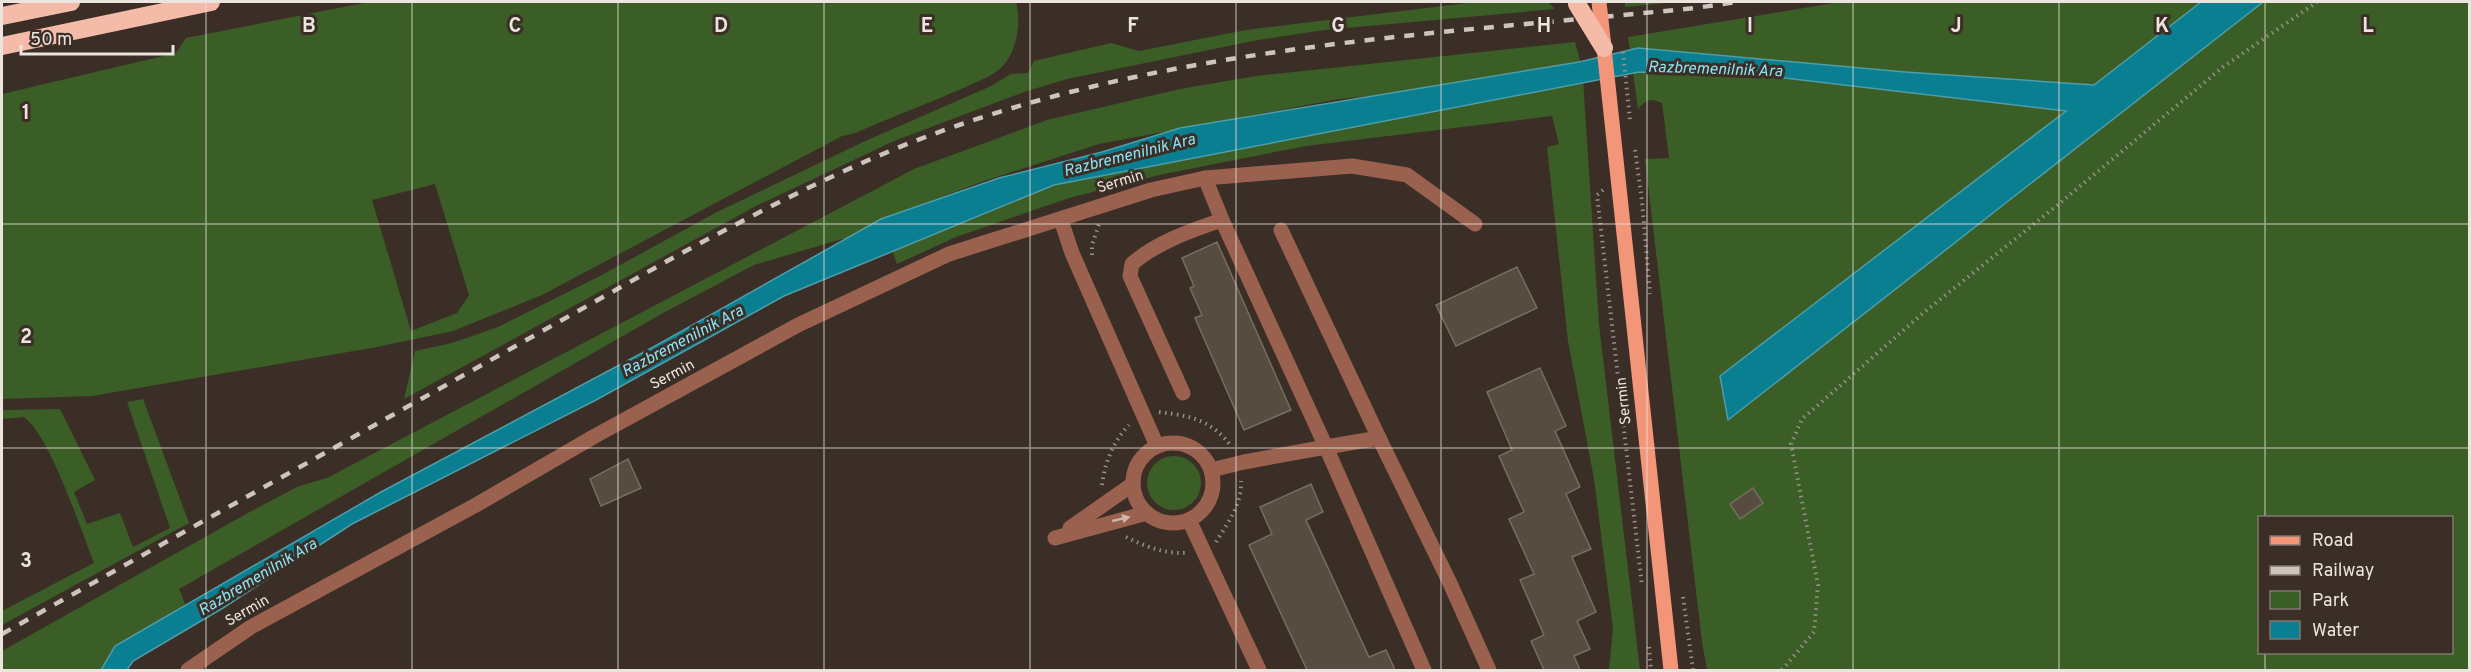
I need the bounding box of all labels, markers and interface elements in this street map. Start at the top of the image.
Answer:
text: B [302,14,316,40]
text: C [509,14,521,40]
text: D [714,14,728,40]
text: E [921,14,933,40]
text: F [1127,14,1139,40]
text: G [1331,14,1345,40]
text: H [1537,14,1551,40]
text: I [1747,14,1753,40]
text: J [1950,14,1962,40]
text: K [2155,14,2169,40]
text: L [2362,14,2374,40]
scale bar [21,18,172,56]
text: 50 m [30,29,72,52]
water label: Razbremenilnik Ara [1647,58,1783,82]
text: 1 [22,101,30,127]
water label: Razbremenilnik Ara [1062,130,1198,182]
street label: Sermin [1095,166,1146,198]
water label: Razbremenilnik Ara [619,301,748,382]
text: 2 [20,325,32,351]
street label: Sermin [647,356,698,395]
street label: Sermin [1613,376,1636,426]
one-way arrow [1112,514,1130,524]
legend [2258,516,2453,654]
text: Road [2312,530,2354,553]
water label: Razbremenilnik Ara [195,534,322,621]
text: 3 [20,549,32,575]
text: Railway [2312,560,2374,583]
text: Park [2312,590,2349,613]
street label: Sermin [222,591,273,631]
text: Water [2312,620,2359,643]

